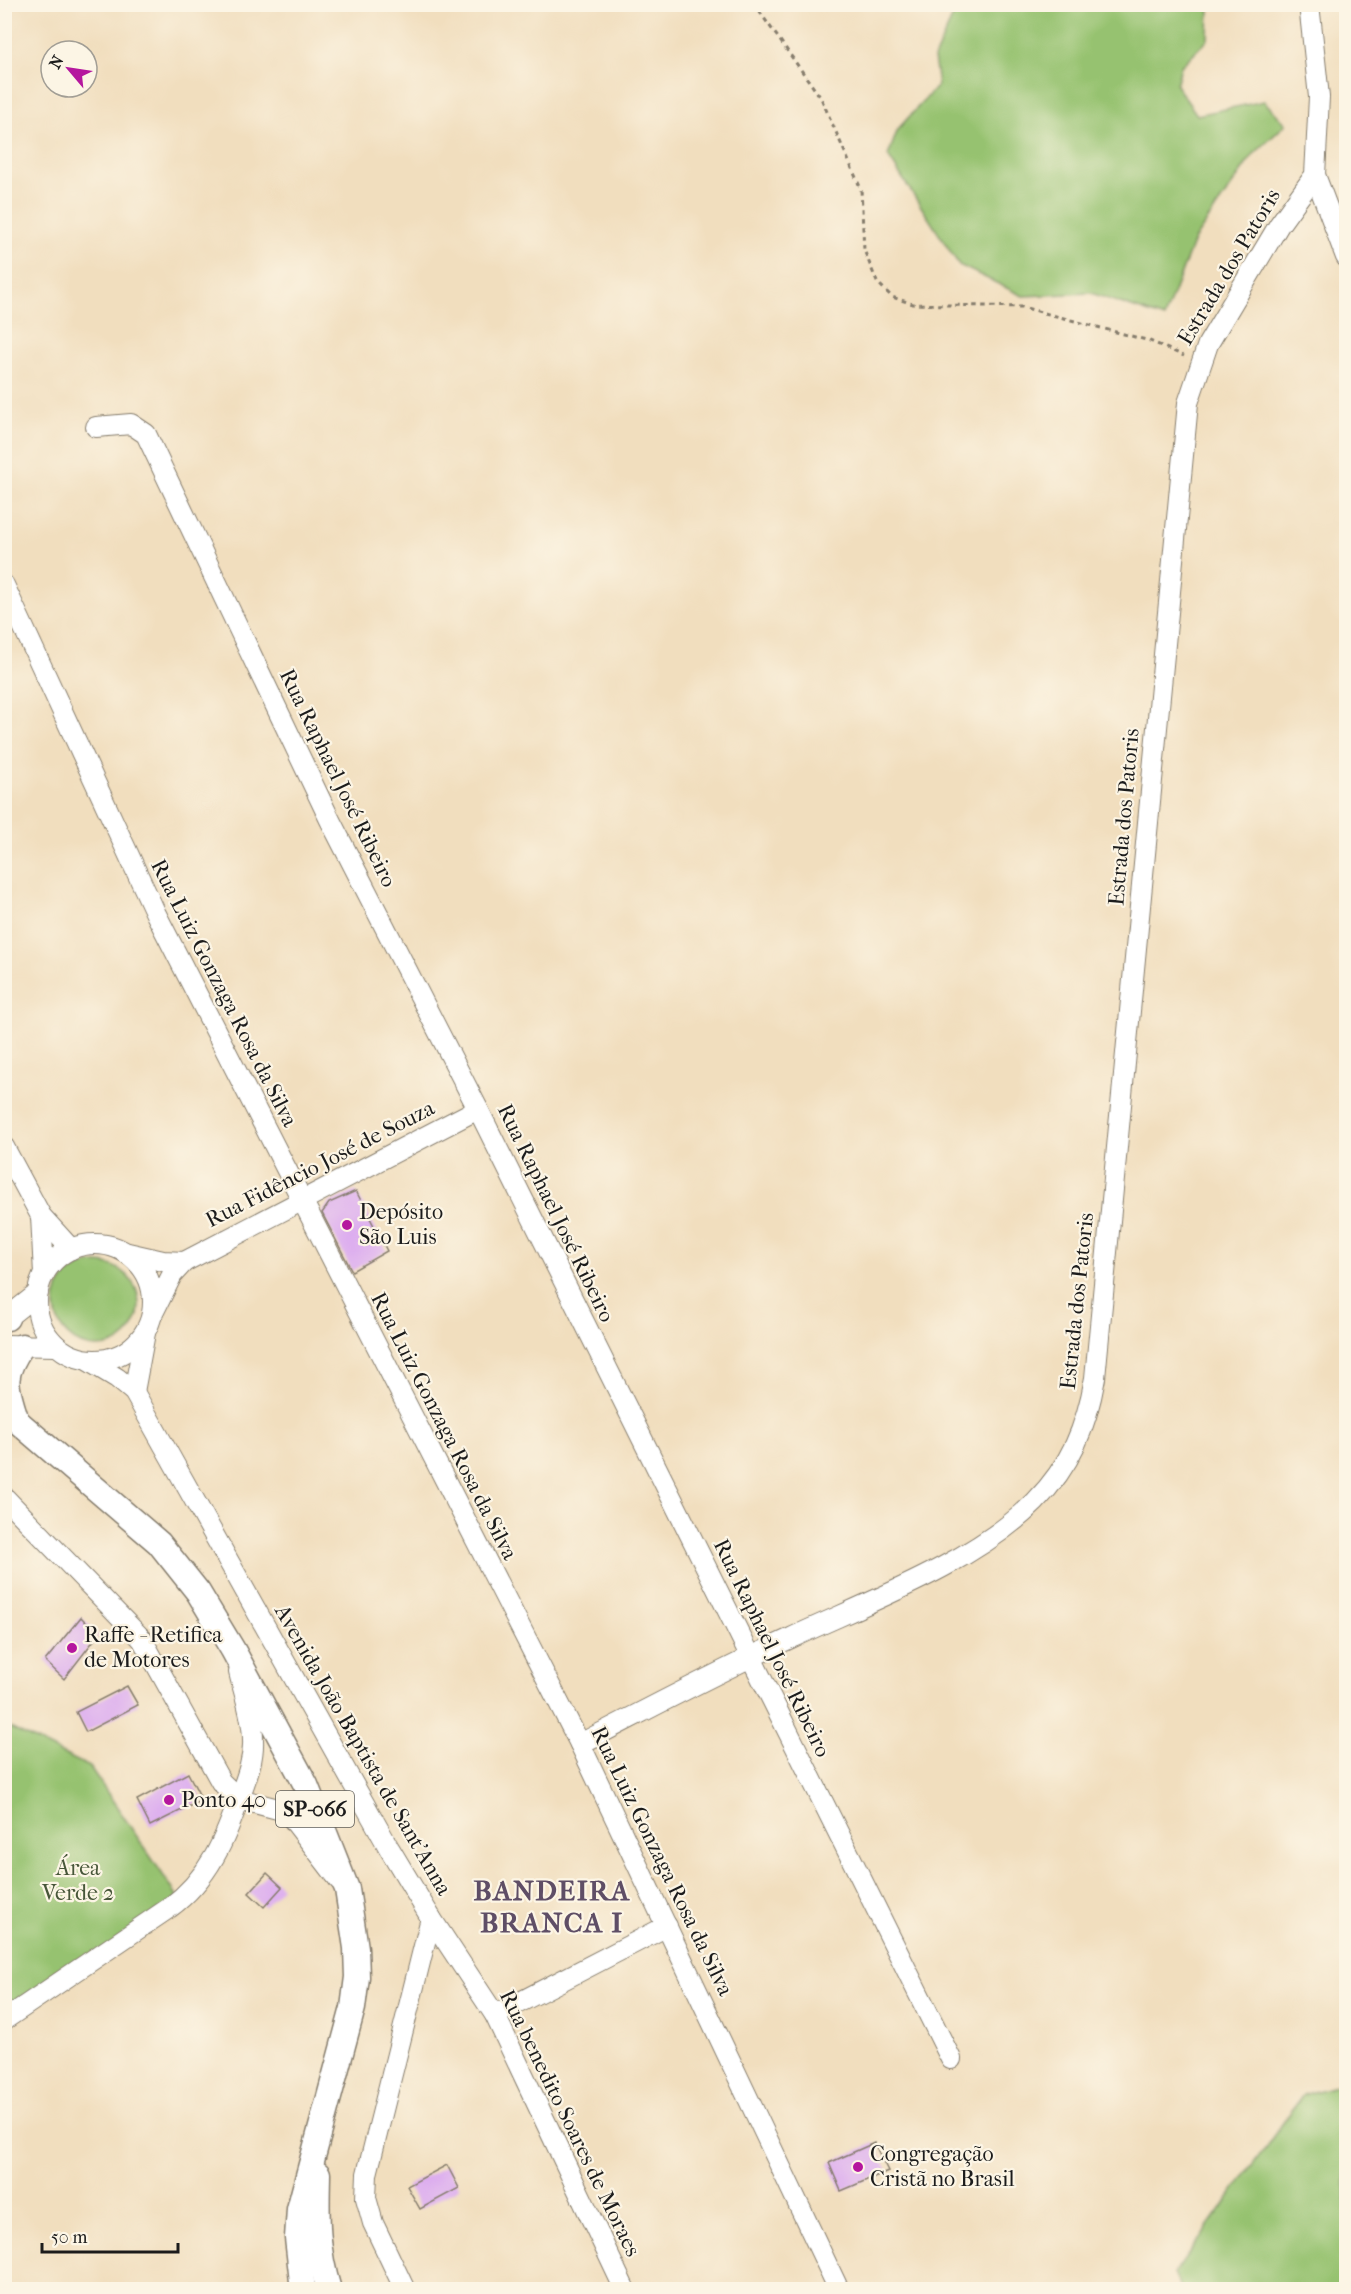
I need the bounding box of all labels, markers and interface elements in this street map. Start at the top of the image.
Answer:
north arrow [39,39,99,99]
text: N [45,51,68,72]
street label: Estrada dos Patoris [1172,184,1286,350]
street label: Rua Raphael José Ribeiro [274,665,402,891]
street label: Estrada dos Patoris [1103,727,1145,907]
street label: Rua Luiz Gonzaga Rosa da Silva [145,855,303,1132]
street label: Rua Fidêncio José de Souza [201,1095,440,1233]
street label: Rua Raphael José Ribeiro [492,1100,620,1326]
place label: Depósito São Luis [359,1199,443,1250]
street label: Estrada dos Patoris [1055,1211,1099,1391]
marker: Depósito São Luis [340,1218,354,1232]
street label: Rua Luiz Gonzaga Rosa da Silva [365,1288,523,1565]
street label: Rua Raphael José Ribeiro [708,1535,836,1761]
street label: Avenida João Baptista de Sant'Anna [268,1599,457,1901]
place label: Raffe - Retifica de Motores [84,1622,223,1673]
marker: Raffe - Retifica de Motores [65,1641,79,1655]
street label: Rua Luiz Gonzaga Rosa da Silva [585,1722,739,2001]
place label: Ponto 40 [181,1787,266,1813]
road number: SP-066 [276,1791,354,1827]
marker: Ponto 40 [162,1793,176,1807]
park label: Área Verde 2 [41,1854,114,1906]
district label: BANDEIRA BRANCA I [473,1874,631,1939]
street label: Rua benedito Soares de Moraes [494,1985,646,2261]
place label: Congregação Cristã no Brasil [870,2141,1015,2192]
marker: Congregação Cristã no Brasil [851,2160,865,2174]
scale bar [42,2216,178,2254]
text: 50 m [51,2227,88,2248]

